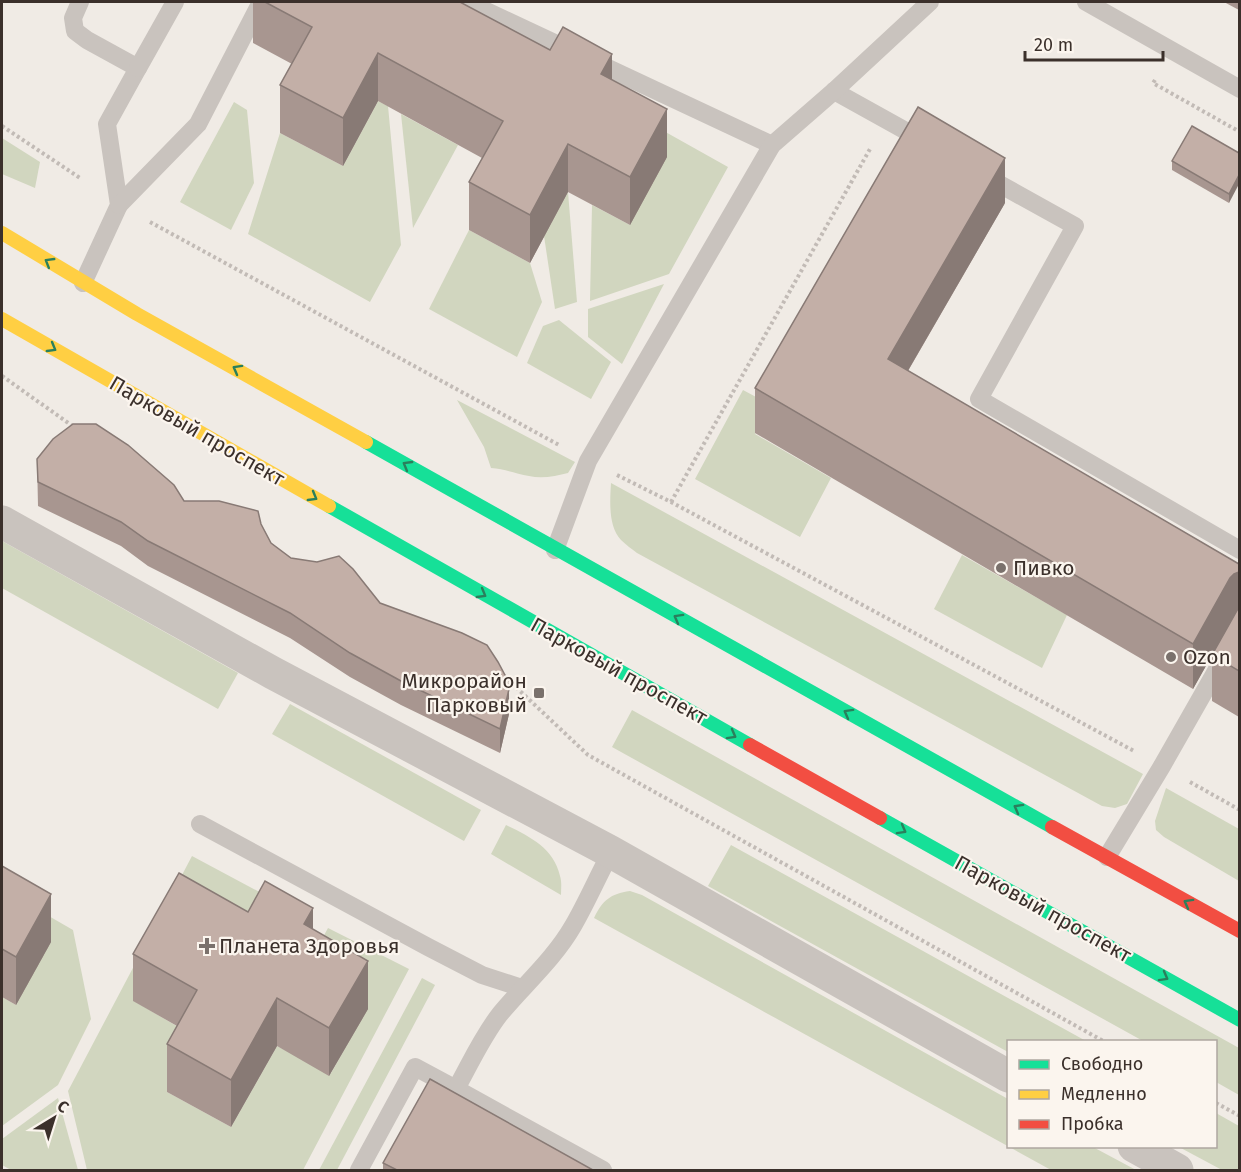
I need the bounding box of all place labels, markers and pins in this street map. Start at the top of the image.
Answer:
place label: Пивко [1013,555,1075,581]
marker: Пивко [994,561,1008,575]
place label: Ozon [1183,644,1231,670]
marker: Ozon [1164,650,1178,664]
place label: Микрорайон Парковый [401,668,527,718]
marker: Микрорайон Парковый [532,686,546,700]
place label: Планета Здоровья [219,933,399,959]
marker: Планета Здоровья [200,939,214,953]

